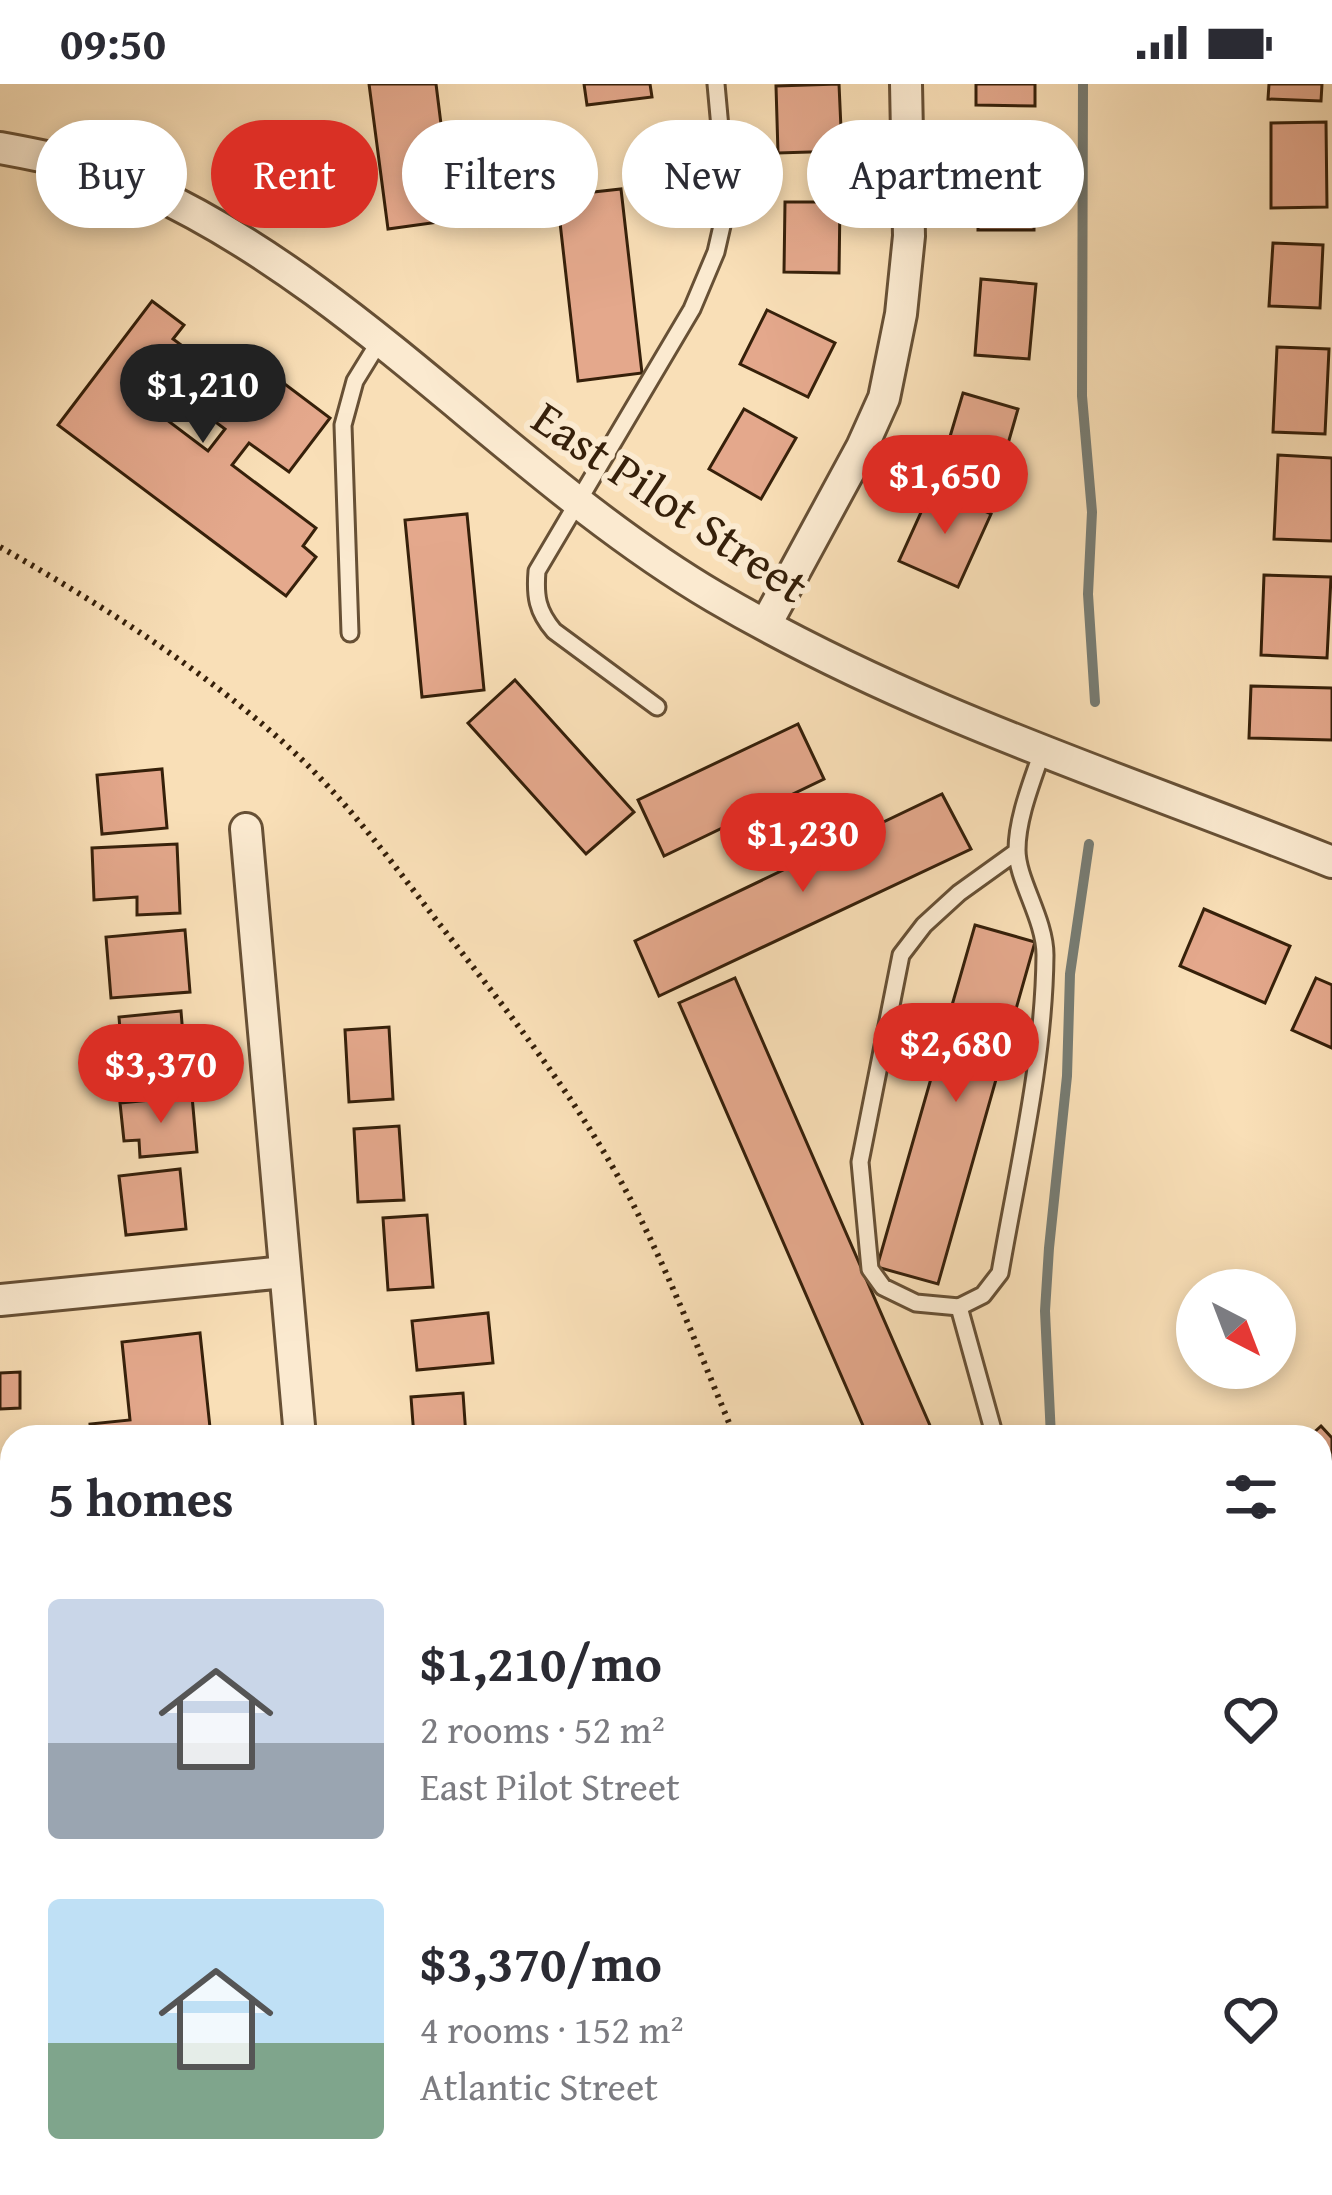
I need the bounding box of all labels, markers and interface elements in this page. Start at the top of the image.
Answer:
text: 09:50 [60,10,166,75]
chip: Buy [36,120,187,228]
chip: Rent [211,120,378,228]
chip: Filters [402,120,598,228]
chip: New [622,120,783,228]
chip: Apartment [807,120,1084,228]
pin: $1,210 [105,344,301,446]
text: $1,210 [147,354,259,411]
street label: East Pilot Street [519,382,823,620]
pin: $1,650 [847,435,1043,537]
text: $1,650 [889,445,1001,502]
pin: $1,230 [705,793,901,895]
text: $1,230 [747,803,859,860]
pin: $2,680 [858,1003,1054,1105]
text: $2,680 [900,1013,1012,1070]
pin: $3,370 [63,1024,259,1126]
text: $3,370 [105,1034,217,1091]
north arrow [1176,1269,1296,1389]
map controls [1176,1269,1296,1389]
text: 5 homes [48,1460,234,1535]
icon: filters [1218,1464,1284,1530]
text: $1,210/mo [420,1625,662,1700]
icon: home [144,1647,288,1791]
icon: heart [1218,1686,1284,1752]
text: 2 rooms · 52 m² [420,1700,665,1757]
text: East Pilot Street [420,1757,680,1814]
text: $3,370/mo [420,1925,662,2000]
icon: home [144,1947,288,2091]
icon: heart [1218,1986,1284,2052]
text: 4 rooms · 152 m² [420,2000,684,2057]
text: Atlantic Street [420,2057,658,2114]

